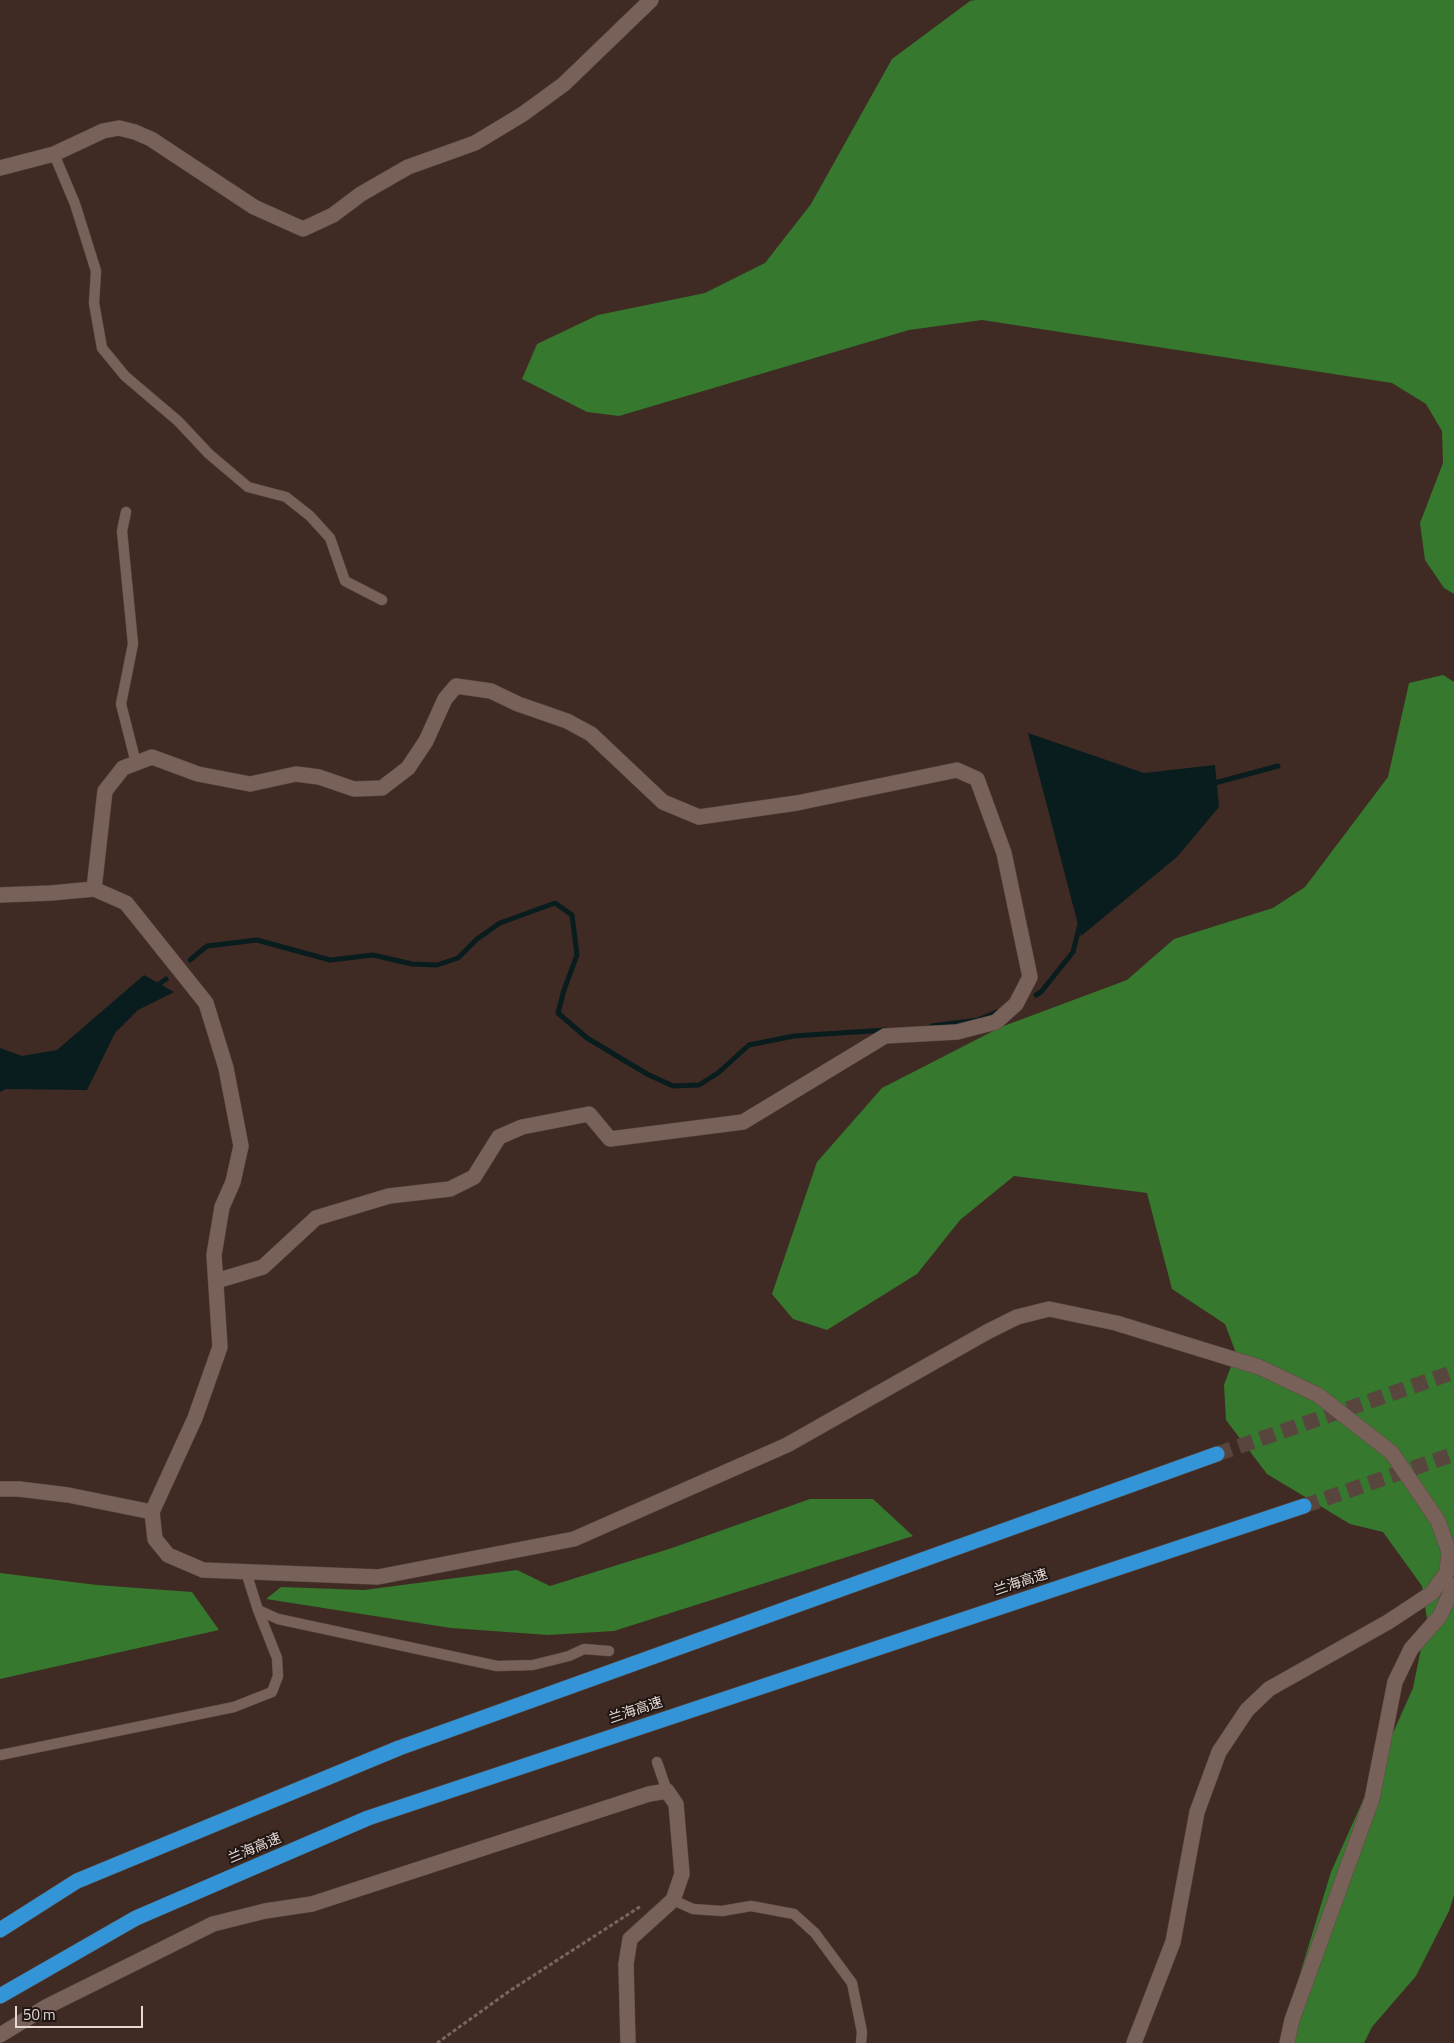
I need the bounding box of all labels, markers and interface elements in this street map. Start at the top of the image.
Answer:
street label: 兰海高速 [992,1566,1050,1600]
street label: 兰海高速 [607,1694,665,1728]
street label: 兰海高速 [226,1830,284,1868]
scale bar [18,1996,145,2028]
text: 50 m [23,2003,56,2026]

